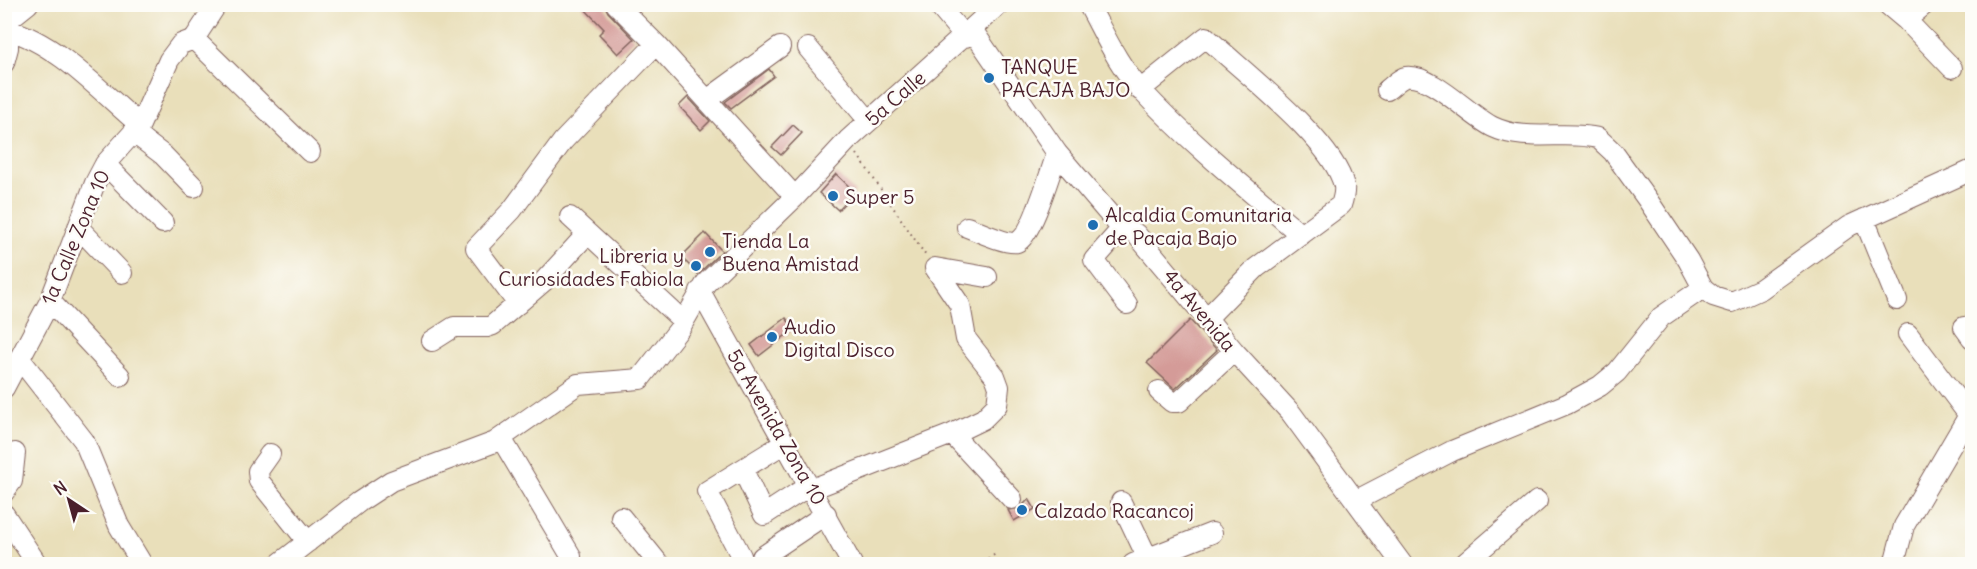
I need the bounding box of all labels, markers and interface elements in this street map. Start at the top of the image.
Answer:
place label: TANQUE PACAJA BAJO [1001,54,1130,102]
street label: 5a Calle [860,65,930,131]
marker: TANQUE PACAJA BAJO [982,71,996,85]
street label: 1a Calle Zona 10 [35,166,115,308]
place label: Super 5 [845,184,914,209]
marker: Super 5 [826,189,840,203]
place label: Alcaldia Comunitaria de Pacaja Bajo [1105,202,1292,250]
marker: Alcaldia Comunitaria de Pacaja Bajo [1086,218,1100,232]
place label: Tienda La Buena Amistad [722,228,859,276]
place label: Libreria y Curiosidades Fabiola [498,243,684,291]
marker: Tienda La Buena Amistad [703,245,717,259]
marker: Libreria y Curiosidades Fabiola [689,259,703,273]
street label: 4a Avenida [1158,264,1242,356]
place label: Audio Digital Disco [784,314,895,362]
marker: Audio Digital Disco [765,330,779,344]
street label: 5a Avenida Zona 10 [722,345,832,509]
north arrow [39,470,99,530]
text: N [50,477,71,499]
place label: Calzado Racancoj [1034,498,1194,523]
marker: Calzado Racancoj [1015,503,1029,517]

